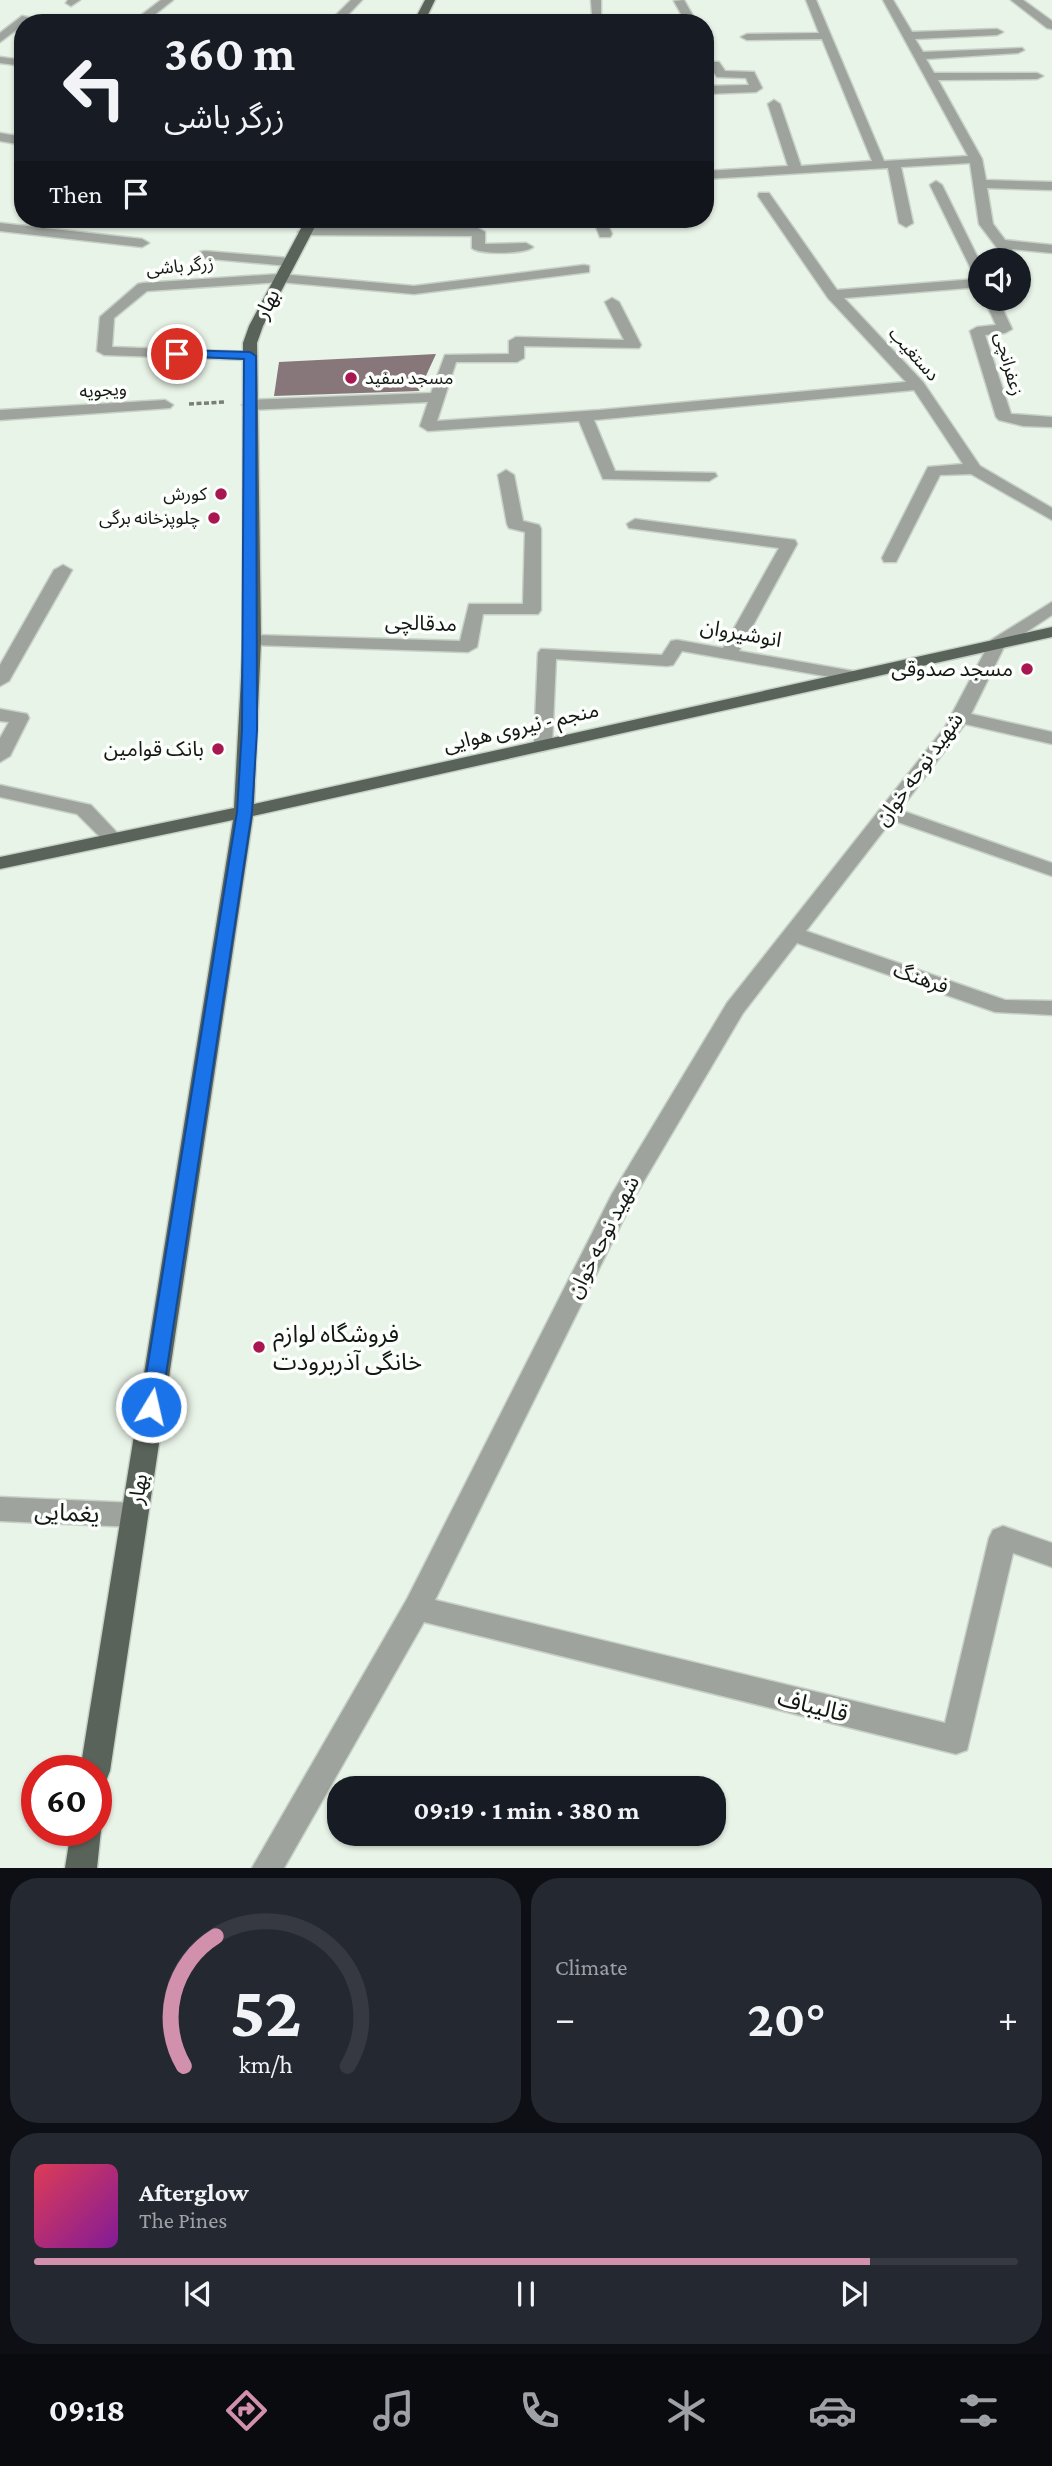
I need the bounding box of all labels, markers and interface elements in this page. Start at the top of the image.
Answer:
text: 360 m [164,26,295,81]
icon: left [49,42,140,133]
text: زرگر باشی [164,99,285,135]
icon: arrive [117,175,155,213]
text: Then [49,180,103,209]
map controls [968,248,1031,311]
button: sound [968,248,1031,311]
street label: زرگر باشی [145,253,215,280]
street label: بهار [249,285,285,324]
street label: دستغیب [885,323,943,385]
pin [147,324,207,384]
street label: زعفرانچی [990,330,1027,398]
icon: arrive [158,335,196,373]
place label: مسجد سفید [365,368,453,388]
marker: مسجد سفید [343,370,359,386]
street label: ویجویه [79,378,127,403]
place label: کورش [163,484,208,505]
marker: کورش [213,486,229,502]
place label: چلوپزخانه برگی [99,508,200,529]
marker: چلوپزخانه برگی [206,510,222,526]
street label: مدقالچی [385,610,457,637]
street label: انوشیروان [699,614,783,652]
place label: مسجد صدوقی [891,657,1013,681]
marker: مسجد صدوقی [1019,661,1035,677]
street label: منجم - نیروی هوایی [441,697,602,759]
street label: شهید نوحه خوان [870,708,968,830]
place label: بانک قوامین [104,737,204,761]
marker: بانک قوامین [210,741,226,757]
street label: فرهنگ [890,957,952,999]
street label: شهید نوحه خوان [562,1172,644,1302]
place label: فروشگاه لوازم خانگی آذربرودت [273,1320,422,1376]
marker: فروشگاه لوازم خانگی آذربرودت [251,1339,267,1355]
position arrow [114,1370,188,1444]
street label: بهار [124,1472,152,1507]
street label: یغمایی [34,1497,100,1527]
street label: قالیباف [775,1683,851,1727]
speed limit sign: 60 [21,1755,112,1846]
text: 09:19 · 1 min · 380 m [413,1796,640,1825]
text: Climate [555,1954,627,1980]
text: 52 [230,1972,301,2053]
text: 20° [747,1989,826,2047]
text: − [555,1997,575,2039]
text: + [998,1997,1018,2039]
text: km/h [239,2051,292,2078]
text: Afterglow [139,2178,249,2207]
text: The Pines [139,2207,227,2233]
icon: previous [179,2275,217,2313]
icon: pause [507,2275,545,2313]
icon: next [835,2275,873,2313]
icon: directions [222,2386,271,2435]
icon: music [369,2386,418,2435]
icon: phone [515,2386,564,2435]
icon: climate [662,2386,711,2435]
icon: car [808,2386,857,2435]
icon: filters [954,2386,1003,2435]
text: 09:18 [49,2392,125,2428]

